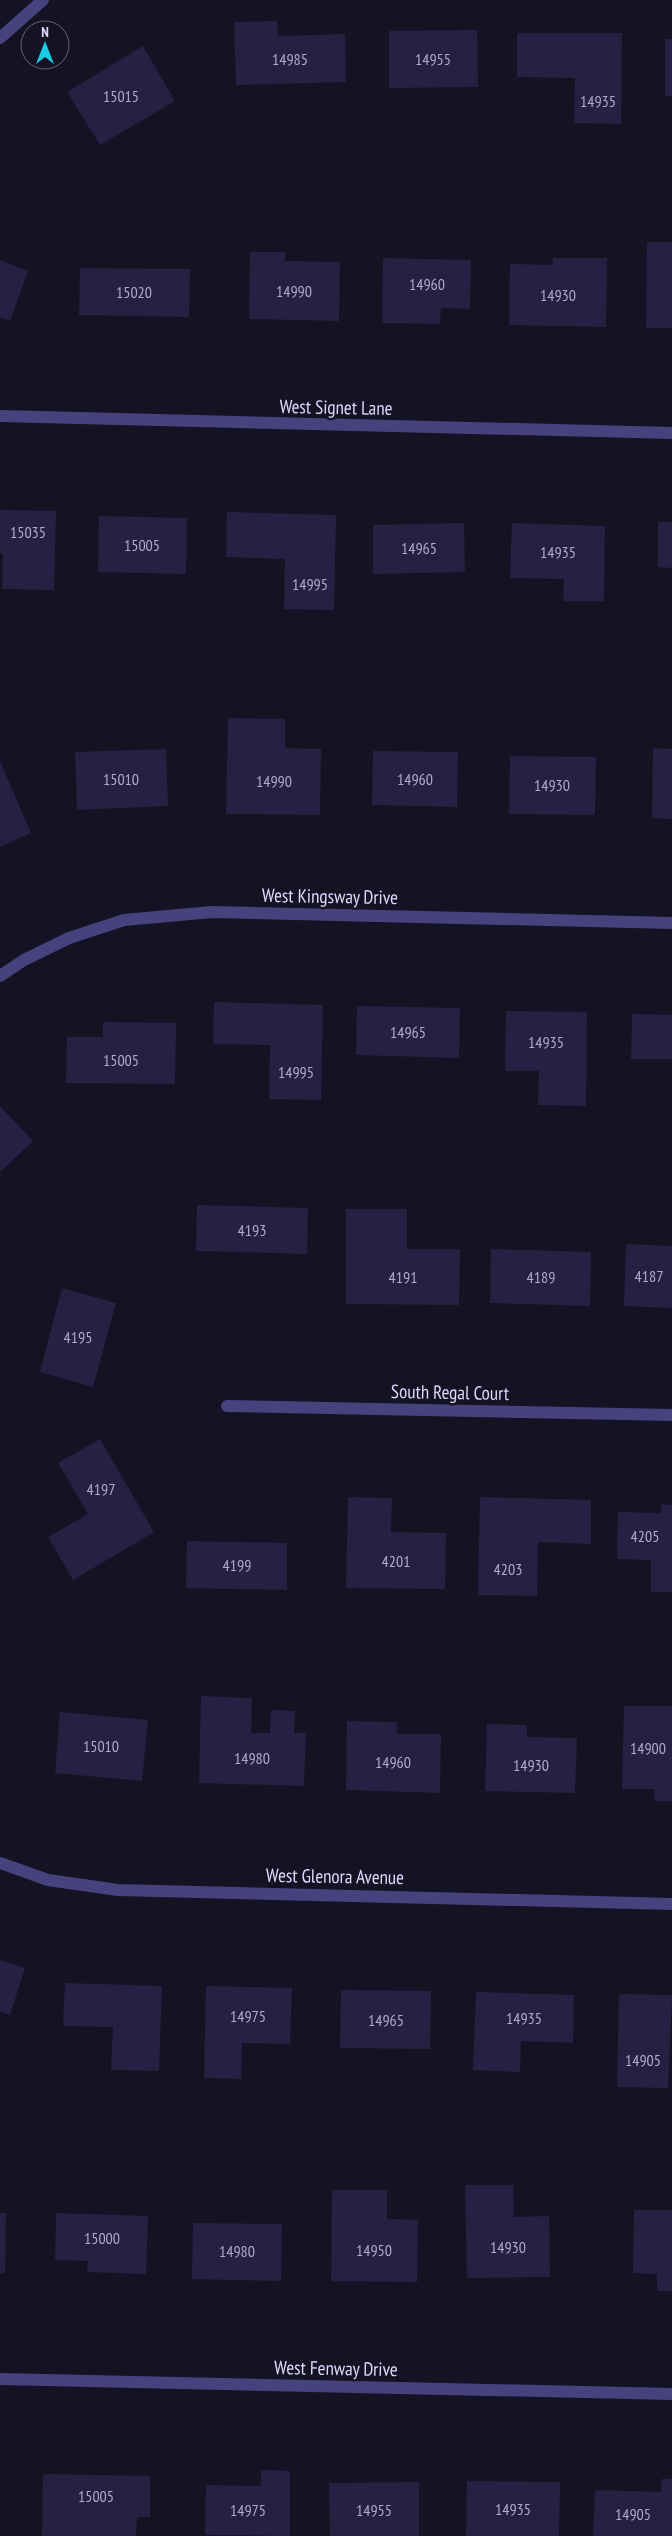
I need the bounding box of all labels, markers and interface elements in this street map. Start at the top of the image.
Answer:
north arrow [20,20,70,70]
text: N [41,23,49,41]
house number: 14985 [272,49,308,69]
house number: 14955 [415,49,451,69]
house number: 15015 [103,86,139,106]
house number: 14935 [580,91,616,111]
house number: 14960 [409,274,445,294]
house number: 14990 [276,281,312,301]
house number: 15020 [116,282,152,302]
house number: 14930 [540,285,576,305]
street label: West Signet Lane [279,394,393,420]
house number: 15035 [10,522,46,542]
house number: 15005 [124,535,160,555]
house number: 14965 [401,538,437,558]
house number: 14935 [540,542,576,562]
house number: 14995 [292,574,328,594]
house number: 15010 [103,769,139,789]
house number: 14960 [397,769,433,789]
house number: 14990 [256,771,292,791]
house number: 14930 [534,775,570,795]
street label: West Kingsway Drive [262,883,398,909]
house number: 14965 [390,1022,426,1042]
house number: 14935 [528,1032,564,1052]
house number: 15005 [103,1050,139,1070]
house number: 14995 [278,1062,314,1082]
house number: 4193 [238,1220,266,1240]
house number: 4187 [635,1266,663,1286]
house number: 4191 [389,1267,417,1287]
house number: 4189 [527,1267,555,1287]
house number: 4195 [64,1327,92,1347]
street label: South Regal Court [391,1379,510,1405]
house number: 4197 [87,1479,115,1499]
house number: 4205 [631,1526,659,1546]
house number: 4201 [382,1551,410,1571]
house number: 4199 [223,1555,251,1575]
house number: 4203 [494,1559,522,1579]
house number: 15010 [83,1736,119,1756]
house number: 14900 [630,1738,666,1758]
house number: 14980 [234,1748,270,1768]
house number: 14960 [375,1752,411,1772]
house number: 14930 [513,1755,549,1775]
street label: West Glenora Avenue [266,1863,404,1889]
house number: 14975 [230,2006,266,2026]
house number: 14935 [506,2008,542,2028]
house number: 14965 [368,2010,404,2030]
house number: 14905 [625,2050,661,2070]
house number: 15000 [84,2228,120,2248]
house number: 14930 [490,2237,526,2257]
house number: 14950 [356,2240,392,2260]
house number: 14980 [219,2241,255,2261]
street label: West Fenway Drive [274,2355,398,2381]
house number: 15005 [78,2486,114,2506]
house number: 14935 [495,2499,531,2519]
house number: 14975 [230,2500,266,2520]
house number: 14955 [356,2500,392,2520]
house number: 14905 [615,2504,651,2524]

